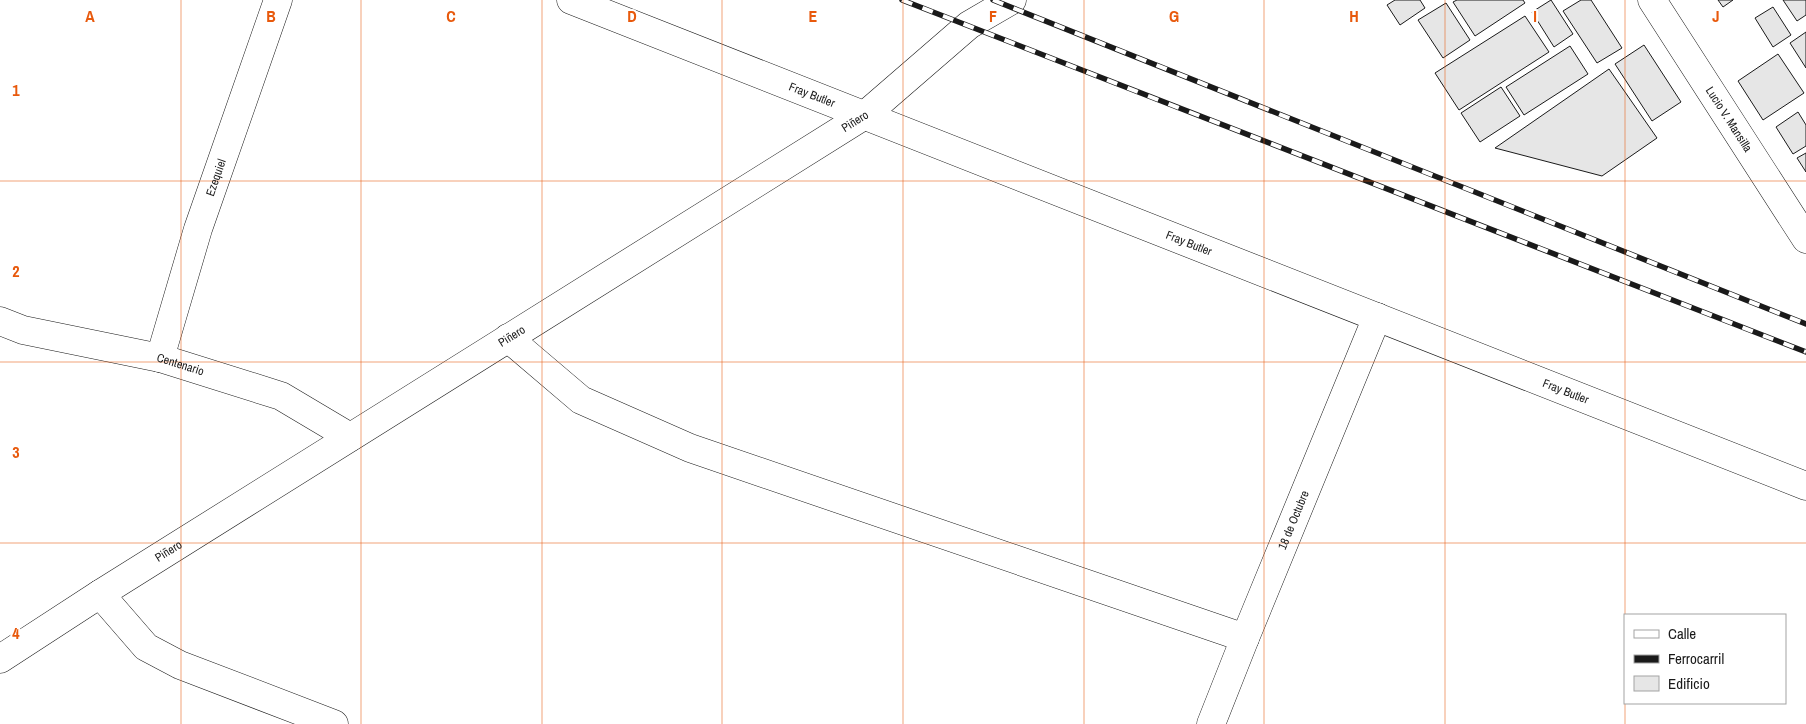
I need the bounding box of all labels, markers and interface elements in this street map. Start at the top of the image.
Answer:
text: A [85,5,95,27]
text: B [266,5,276,27]
text: C [446,5,456,27]
text: D [627,5,637,27]
text: E [809,5,818,27]
text: F [989,5,997,27]
text: G [1169,5,1179,27]
text: H [1349,5,1359,27]
text: I [1533,5,1537,27]
text: J [1712,5,1720,27]
text: 1 [12,79,20,101]
street label: Fray Butler [787,79,838,111]
street label: Lucio V. Mansilla [1702,84,1756,156]
street label: Piñero [838,107,872,136]
street label: Ezequiel [202,157,230,198]
street label: Fray Butler [1164,227,1215,260]
text: 2 [12,260,20,282]
street label: Piñero [495,322,528,351]
street label: Centenario [155,349,206,379]
street label: Fray Butler [1540,375,1592,408]
text: 3 [12,441,20,463]
street label: 18 de Octubre [1274,488,1313,552]
street label: Piñero [152,537,185,566]
legend [1624,614,1786,704]
text: 4 [12,622,20,644]
text: Calle [1668,623,1696,644]
text: Ferrocarril [1668,648,1724,669]
text: Edificio [1668,673,1710,694]

